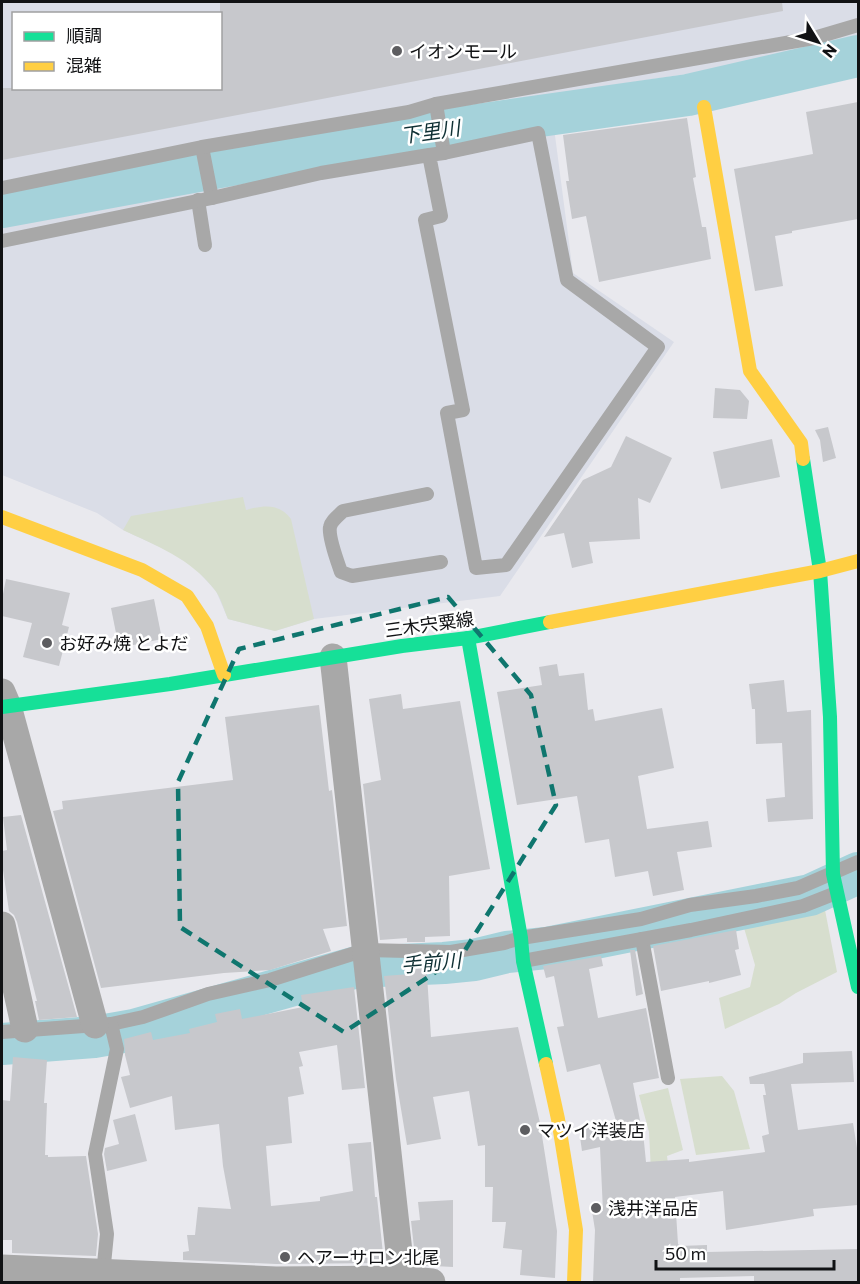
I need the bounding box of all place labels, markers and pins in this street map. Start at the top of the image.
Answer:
place label: イオンモール [409,40,517,62]
marker: イオンモール [390,44,404,58]
place label: お好み焼 とよだ [59,632,188,654]
marker: お好み焼 とよだ [40,636,54,650]
place label: マツイ洋装店 [537,1119,645,1141]
marker: マツイ洋装店 [518,1123,532,1137]
place label: 浅井洋品店 [608,1197,698,1219]
marker: 浅井洋品店 [589,1201,603,1215]
place label: ヘアーサロン北尾 [297,1246,440,1268]
marker: ヘアーサロン北尾 [278,1250,292,1264]

